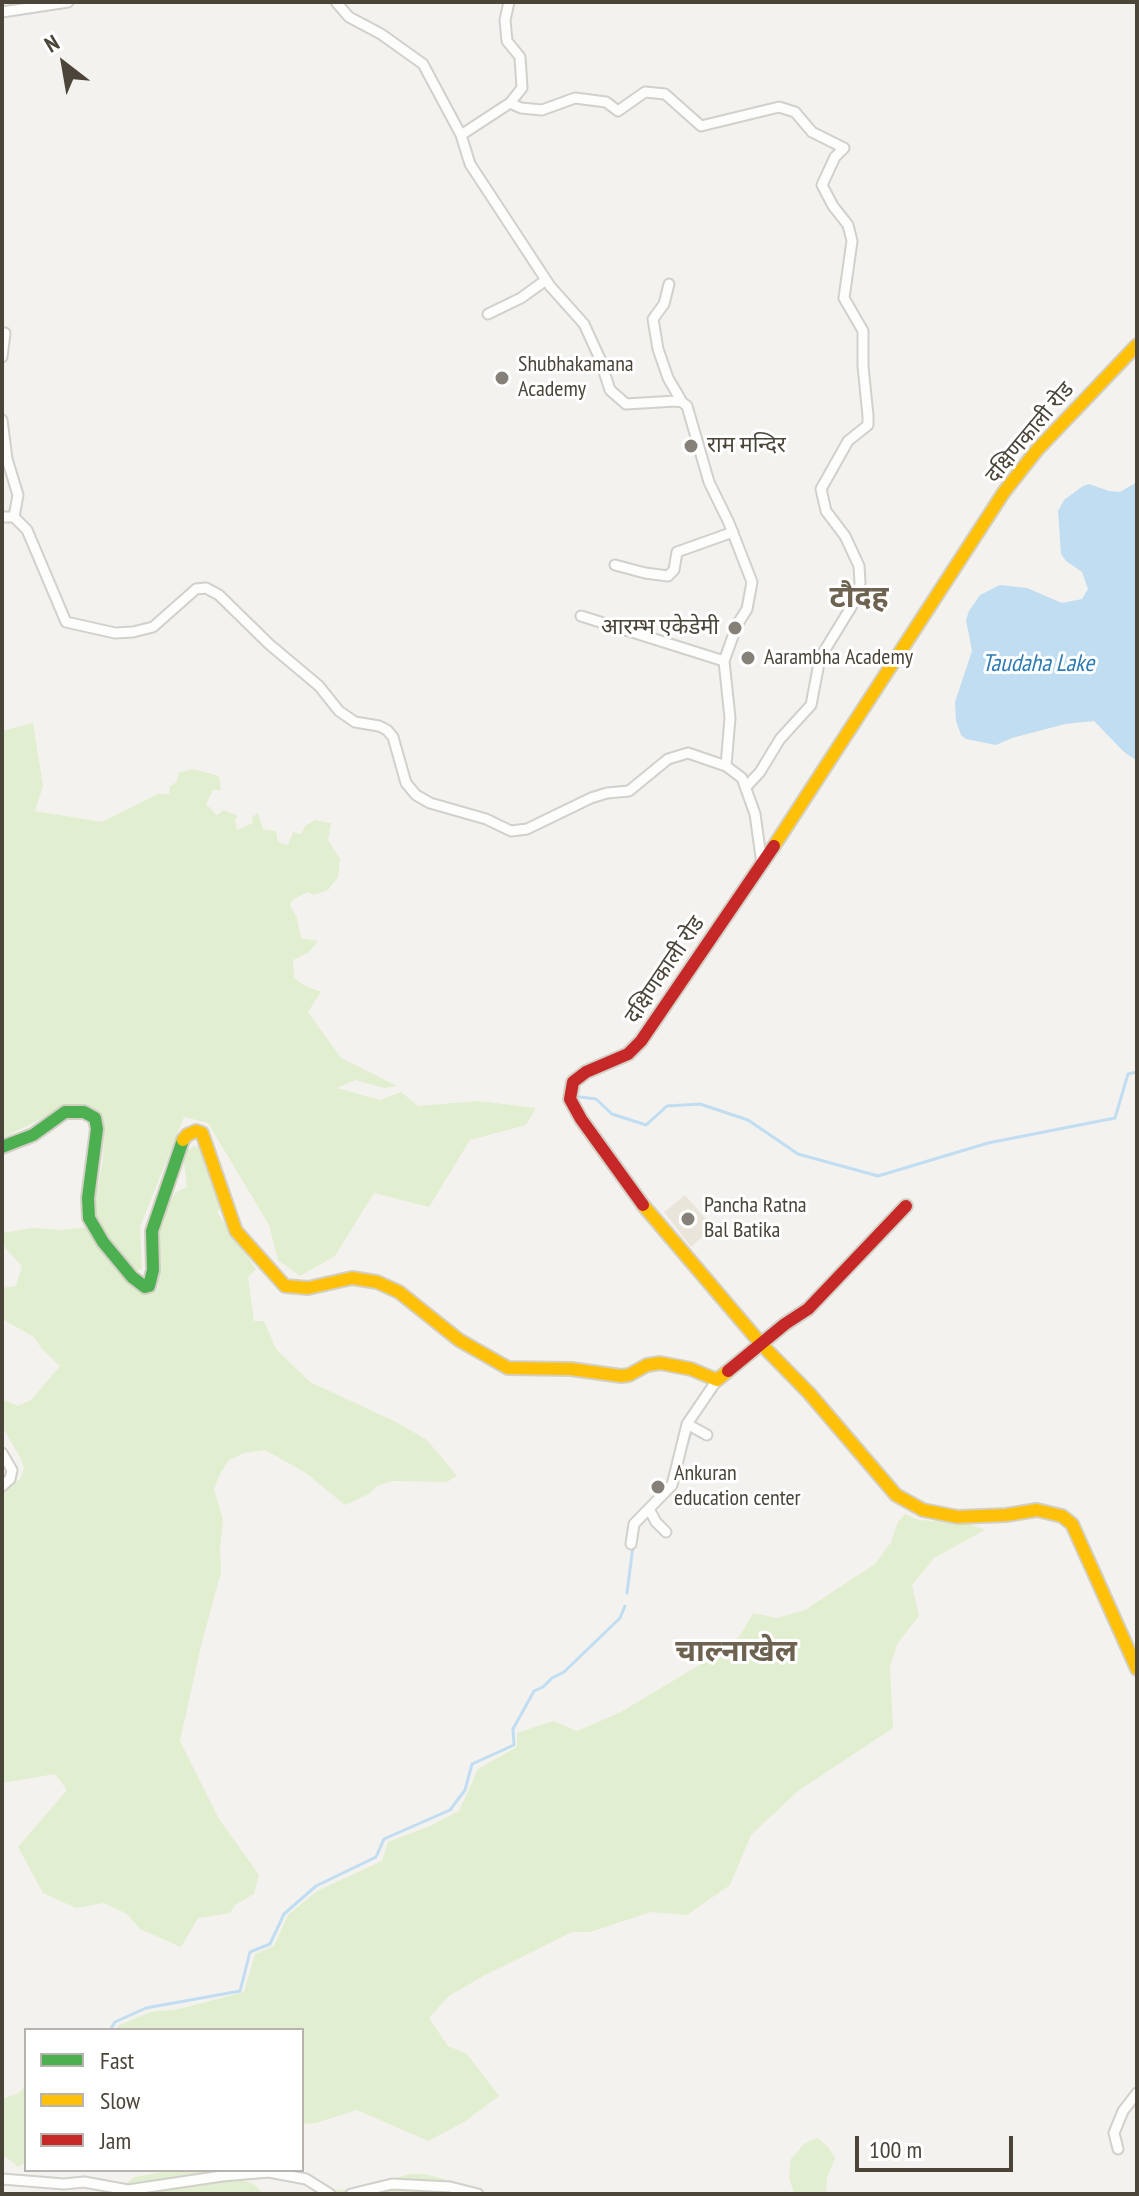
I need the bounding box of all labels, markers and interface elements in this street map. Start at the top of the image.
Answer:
north arrow [24,24,104,104]
text: N [39,28,64,58]
place label: Shubhakamana Academy [518,352,634,404]
marker: Shubhakamana Academy [493,369,511,387]
street label: दक्षिणकाली रोड [980,377,1080,489]
place label: राम मन्दिर [707,433,786,459]
marker: राम मन्दिर [682,437,700,455]
district label: टौदह [830,580,888,616]
place label: आरम्भ एकेडेमी [601,615,719,641]
marker: आरम्भ एकेडेमी [726,619,744,637]
place label: Aarambha Academy [764,645,913,671]
marker: Aarambha Academy [739,649,757,667]
water label: Taudaha Lake [982,650,1094,678]
street label: दक्षिणकाली रोड [620,911,710,1029]
place label: Pancha Ratna Bal Batika [704,1193,807,1244]
marker: Pancha Ratna Bal Batika [679,1210,697,1228]
place label: Ankuran education center [674,1461,801,1512]
marker: Ankuran education center [649,1478,667,1496]
district label: चाल्नाखेल [675,1634,797,1670]
legend [24,2028,304,2172]
text: Fast [100,2045,134,2076]
text: Slow [100,2085,140,2116]
scale bar [859,2120,1017,2170]
text: Jam [100,2125,131,2156]
text: 100 m [869,2134,922,2165]

